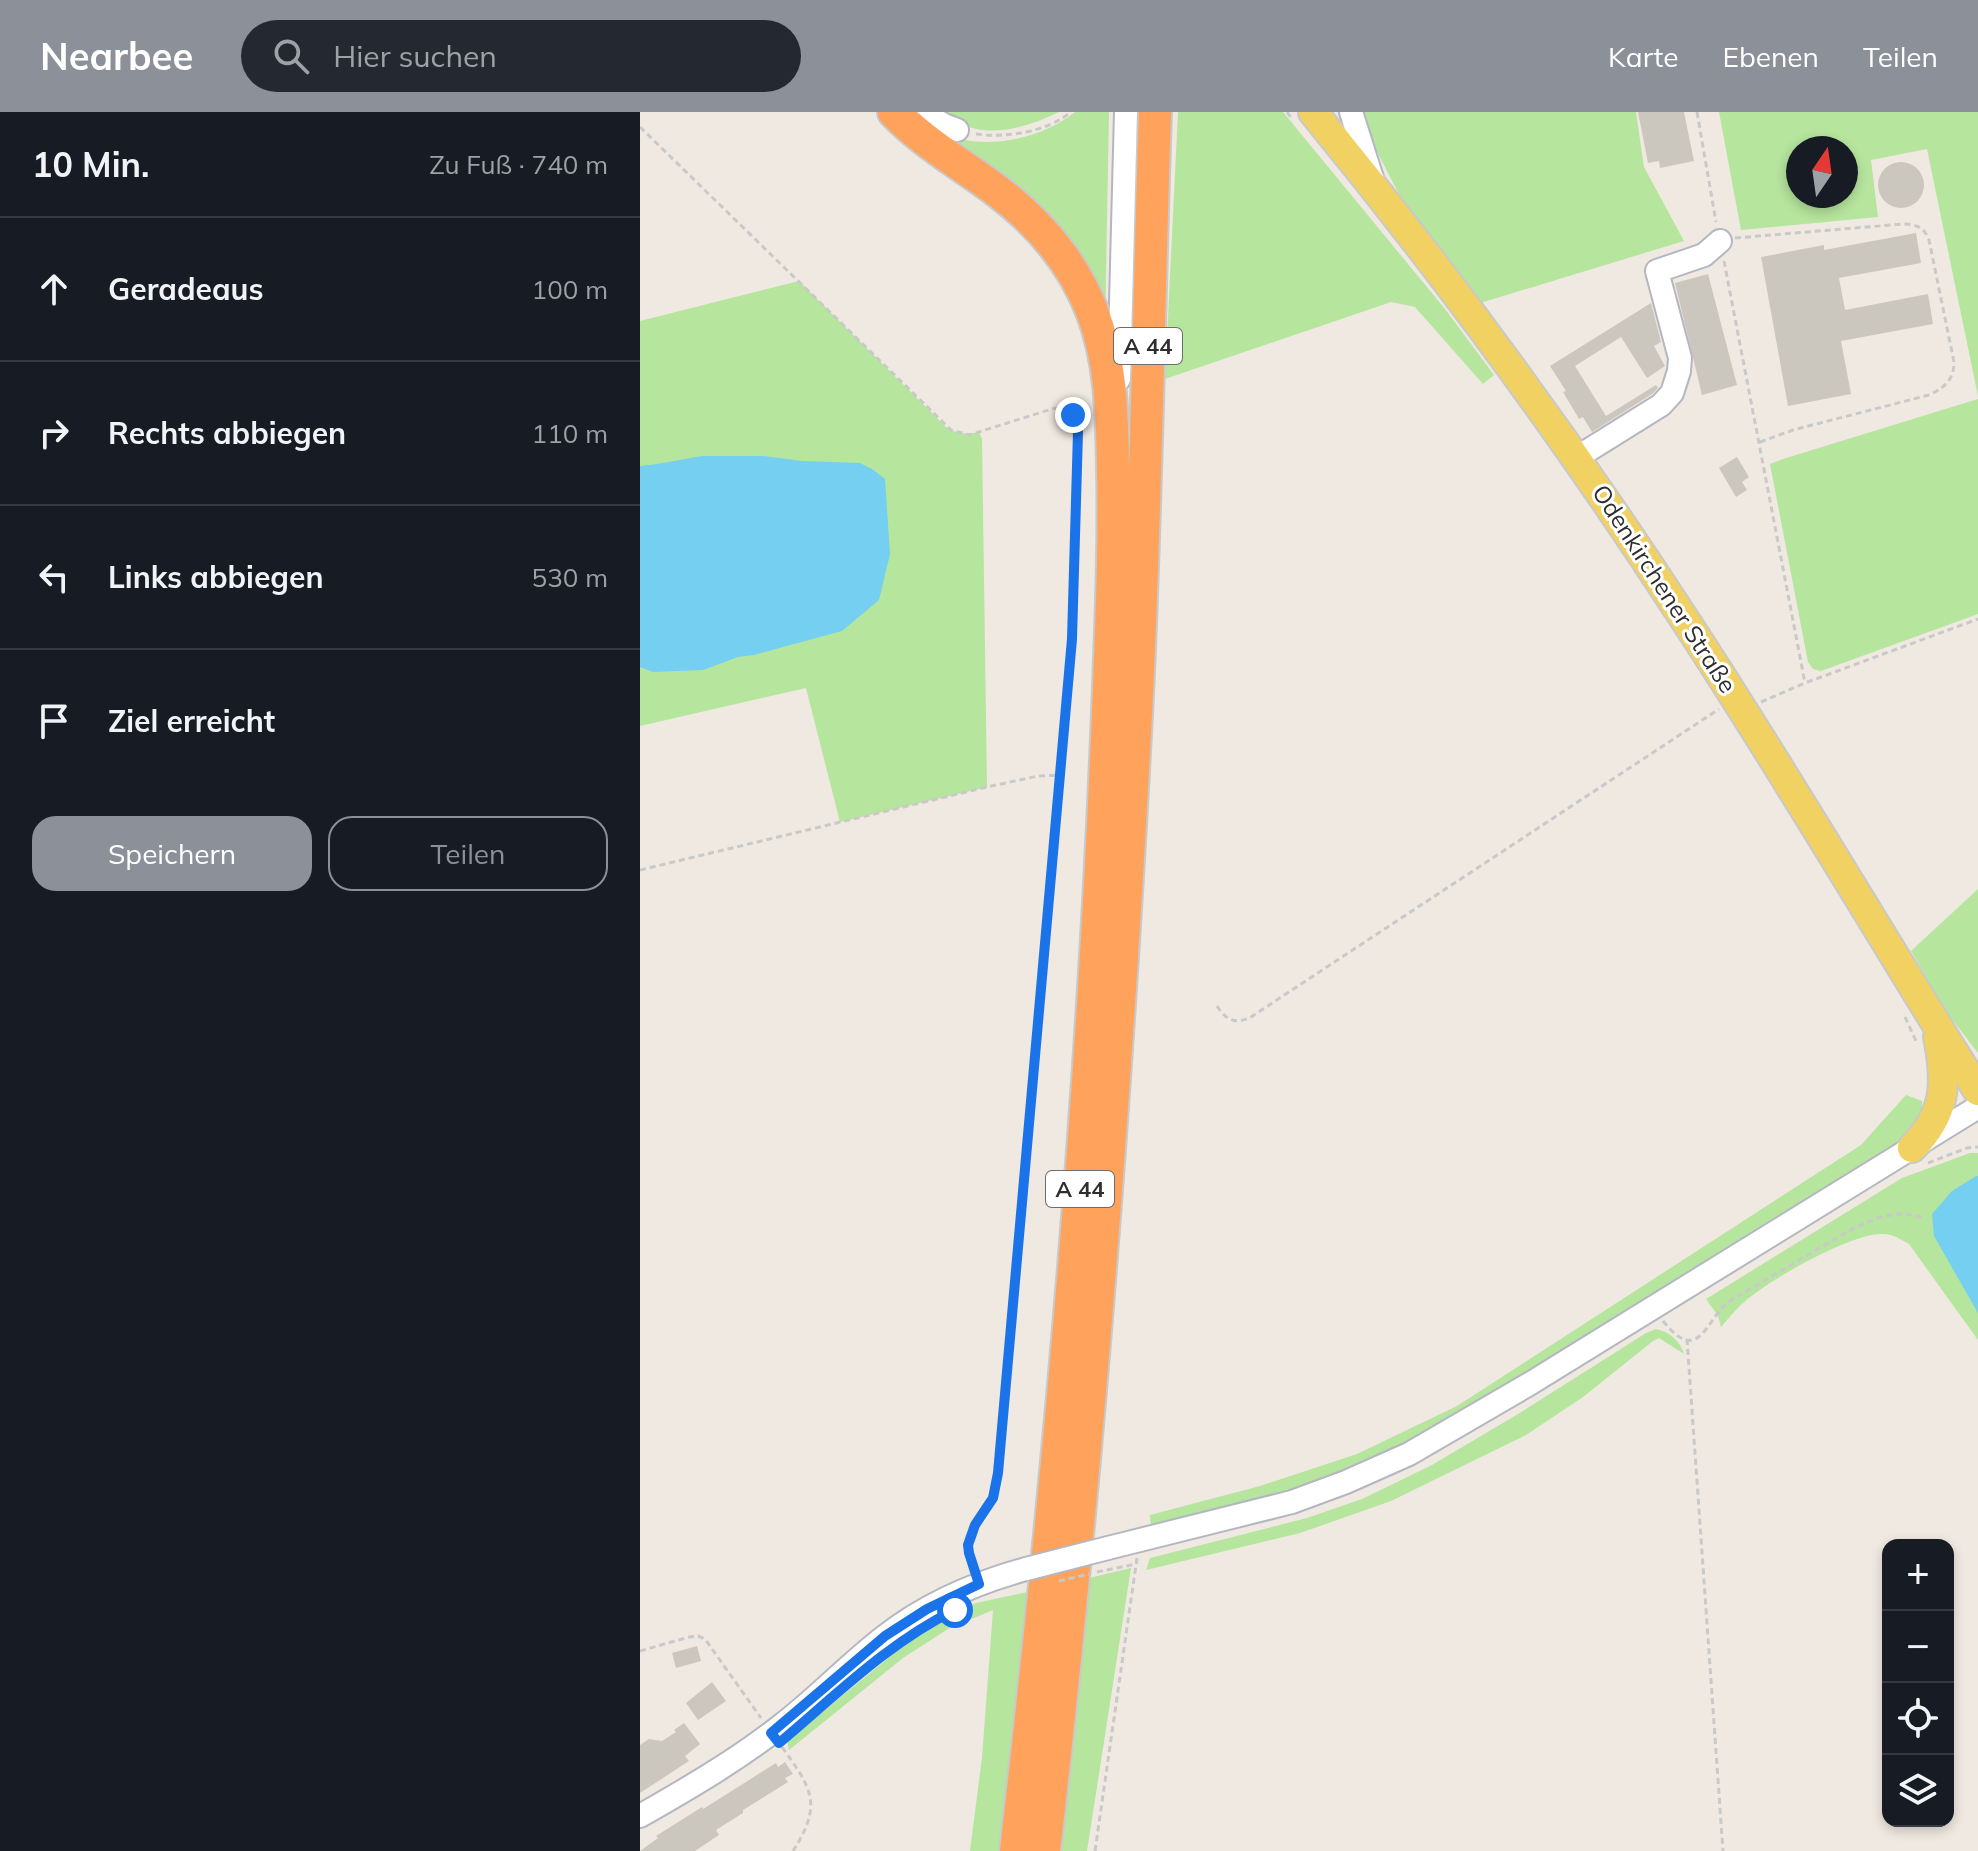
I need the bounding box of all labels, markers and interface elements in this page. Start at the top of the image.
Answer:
search box [241,20,801,92]
text: Nearbee [40,32,193,80]
icon: search [269,34,313,78]
text: Hier suchen [333,37,497,75]
text: Karte [1608,39,1678,74]
text: Ebenen [1722,39,1819,74]
text: Teilen [1863,39,1938,74]
north arrow [1786,136,1858,208]
text: 10 Min. [32,143,150,186]
text: Zu Fuß · 740 m [429,148,608,181]
icon: ahead [32,267,76,311]
text: Geradeaus [108,270,263,308]
text: 100 m [532,273,608,306]
road number: A 44 [1114,328,1182,364]
route end [1055,397,1091,433]
icon: right [32,411,76,455]
text: Rechts abbiegen [108,414,346,452]
text: 110 m [532,417,608,450]
street label: Odenkirchener Straße [1586,479,1743,698]
icon: left [32,555,76,599]
text: Links abbiegen [108,558,324,596]
text: 530 m [532,561,608,594]
icon: arrive [32,699,76,743]
text: Ziel erreicht [108,702,275,740]
button: Speichern [32,816,312,891]
button: Teilen [328,816,608,891]
road number: A 44 [1046,1171,1114,1207]
map controls [1882,1539,1954,1827]
button: + [1882,1539,1954,1611]
route start [937,1592,973,1628]
button: − [1882,1611,1954,1683]
button: locate [1882,1683,1954,1755]
button: layers [1882,1755,1954,1827]

